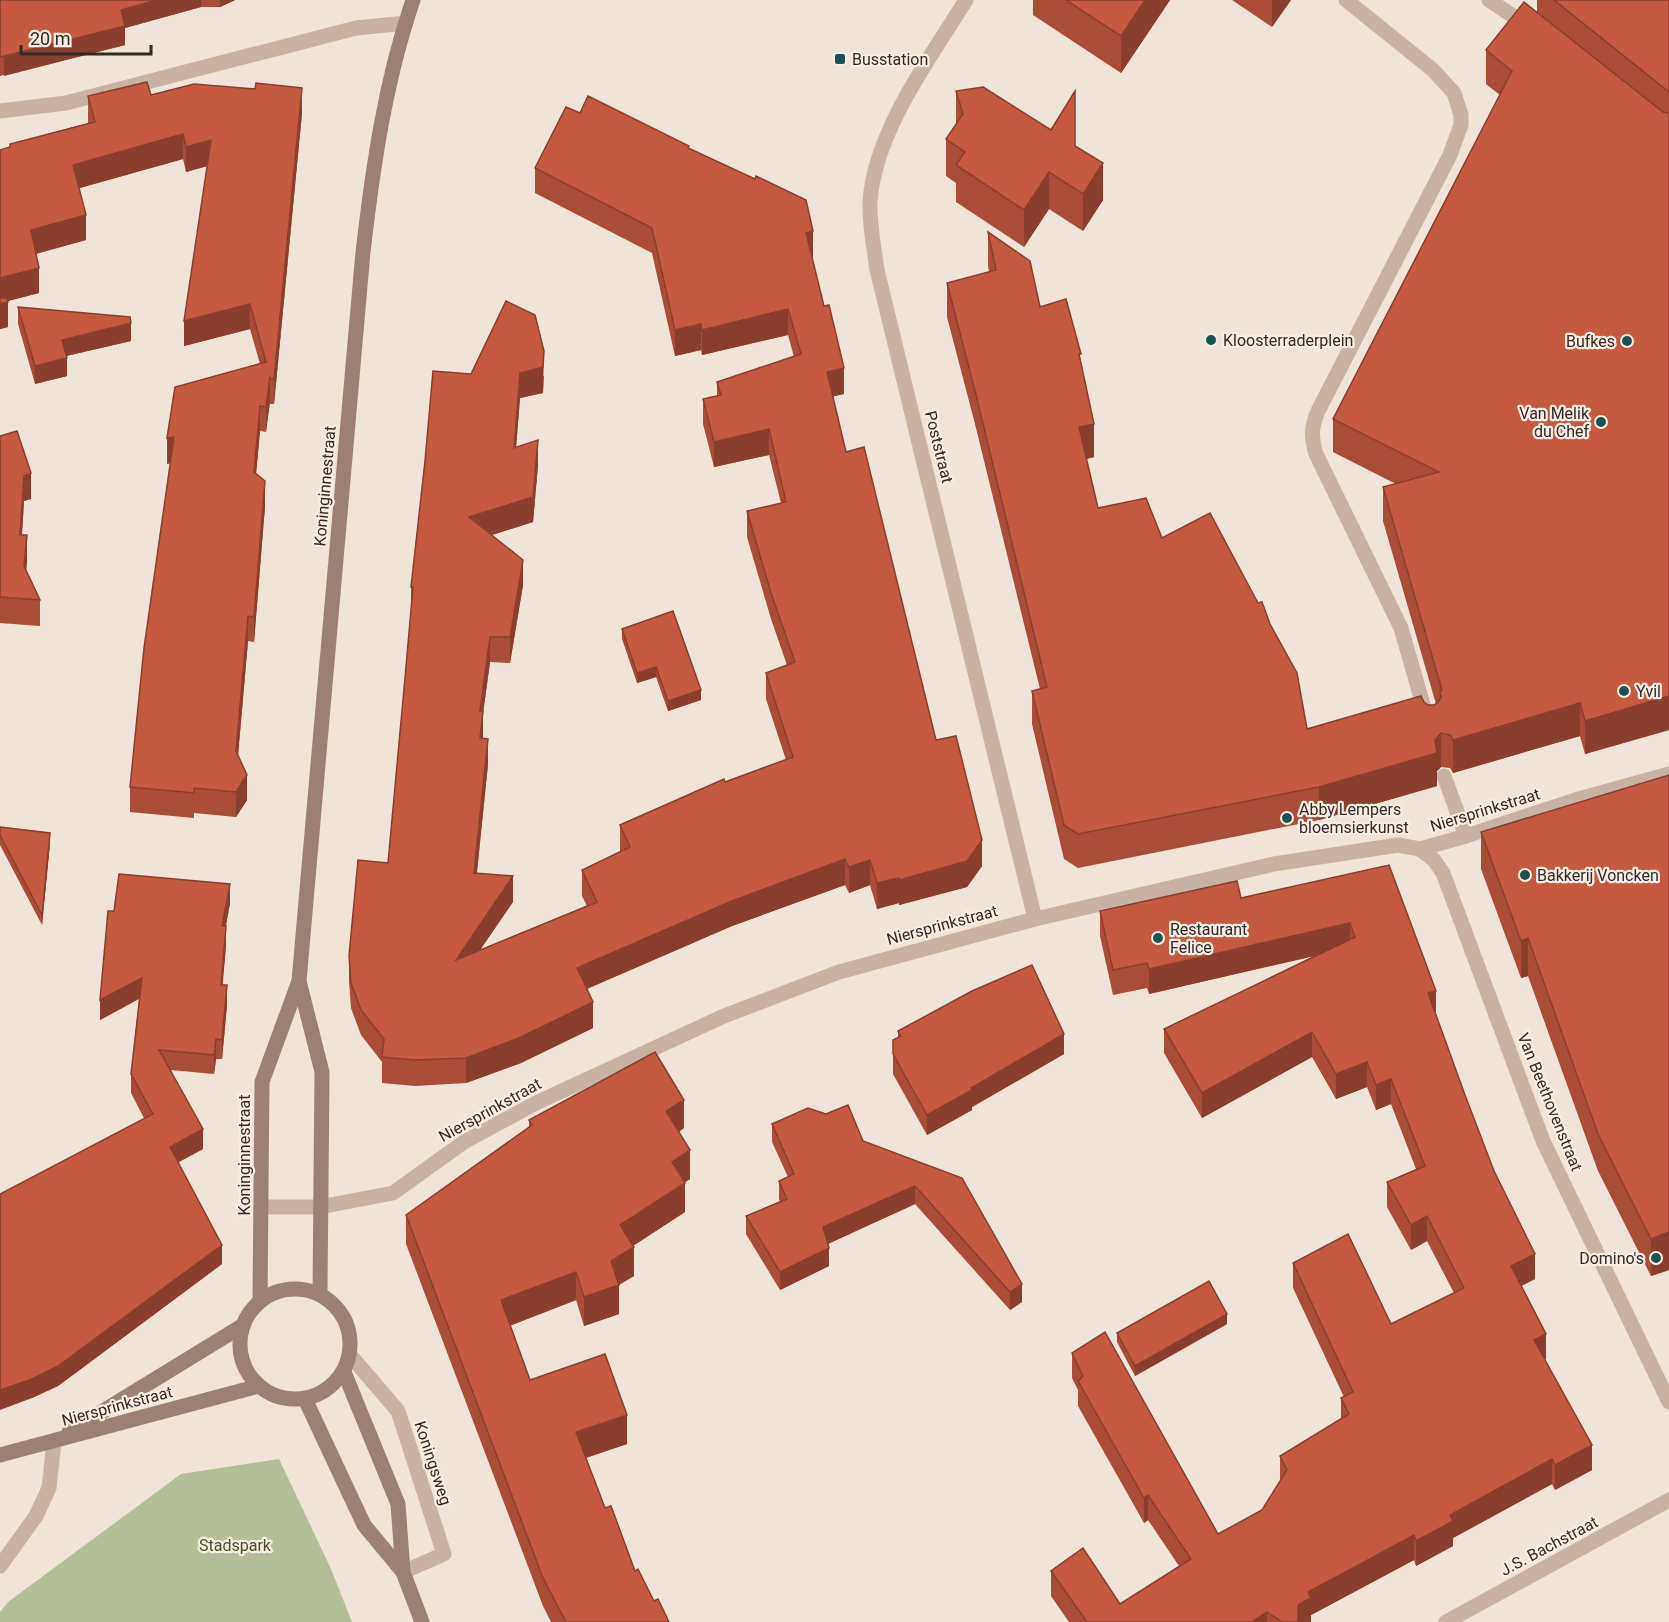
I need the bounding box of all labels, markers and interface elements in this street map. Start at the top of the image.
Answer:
scale bar [21,18,152,56]
text: 20 m [30,28,70,49]
place label: Busstation [852,50,928,69]
marker: Busstation [833,52,847,66]
place label: Kloosterraderplein [1223,331,1353,350]
place label: Bufkes [1566,332,1615,351]
marker: Kloosterraderplein [1204,333,1218,347]
marker: Bufkes [1620,334,1634,348]
place label: Van Melik du Chef [1519,404,1590,441]
street label: Poststraat [921,409,957,485]
marker: Van Melik du Chef [1594,415,1608,429]
street label: Koninginnestraat [310,425,340,547]
place label: Yvil [1636,682,1661,701]
marker: Yvil [1617,684,1631,698]
street label: Niersprinkstraat [1428,784,1542,836]
place label: Abby Lempers bloemsierkunst [1299,800,1409,837]
marker: Abby Lempers bloemsierkunst [1280,811,1294,825]
place label: Bakkerij Voncken [1537,866,1659,885]
marker: Bakkerij Voncken [1518,868,1532,882]
street label: Niersprinkstraat [885,901,999,949]
place label: Restaurant Felice [1170,920,1247,957]
marker: Restaurant Felice [1151,931,1165,945]
street label: Van Beethovenstraat [1514,1030,1586,1174]
street label: Niersprinkstraat [436,1074,544,1146]
street label: Koninginnestraat [235,1095,254,1215]
place label: Domino's [1579,1249,1644,1268]
marker: Domino's [1649,1251,1663,1265]
street label: Niersprinkstraat [60,1382,174,1430]
street label: Koningsweg [410,1419,456,1507]
street label: J.S. Bachstraat [1497,1512,1601,1580]
park label: Stadspark [199,1536,272,1555]

